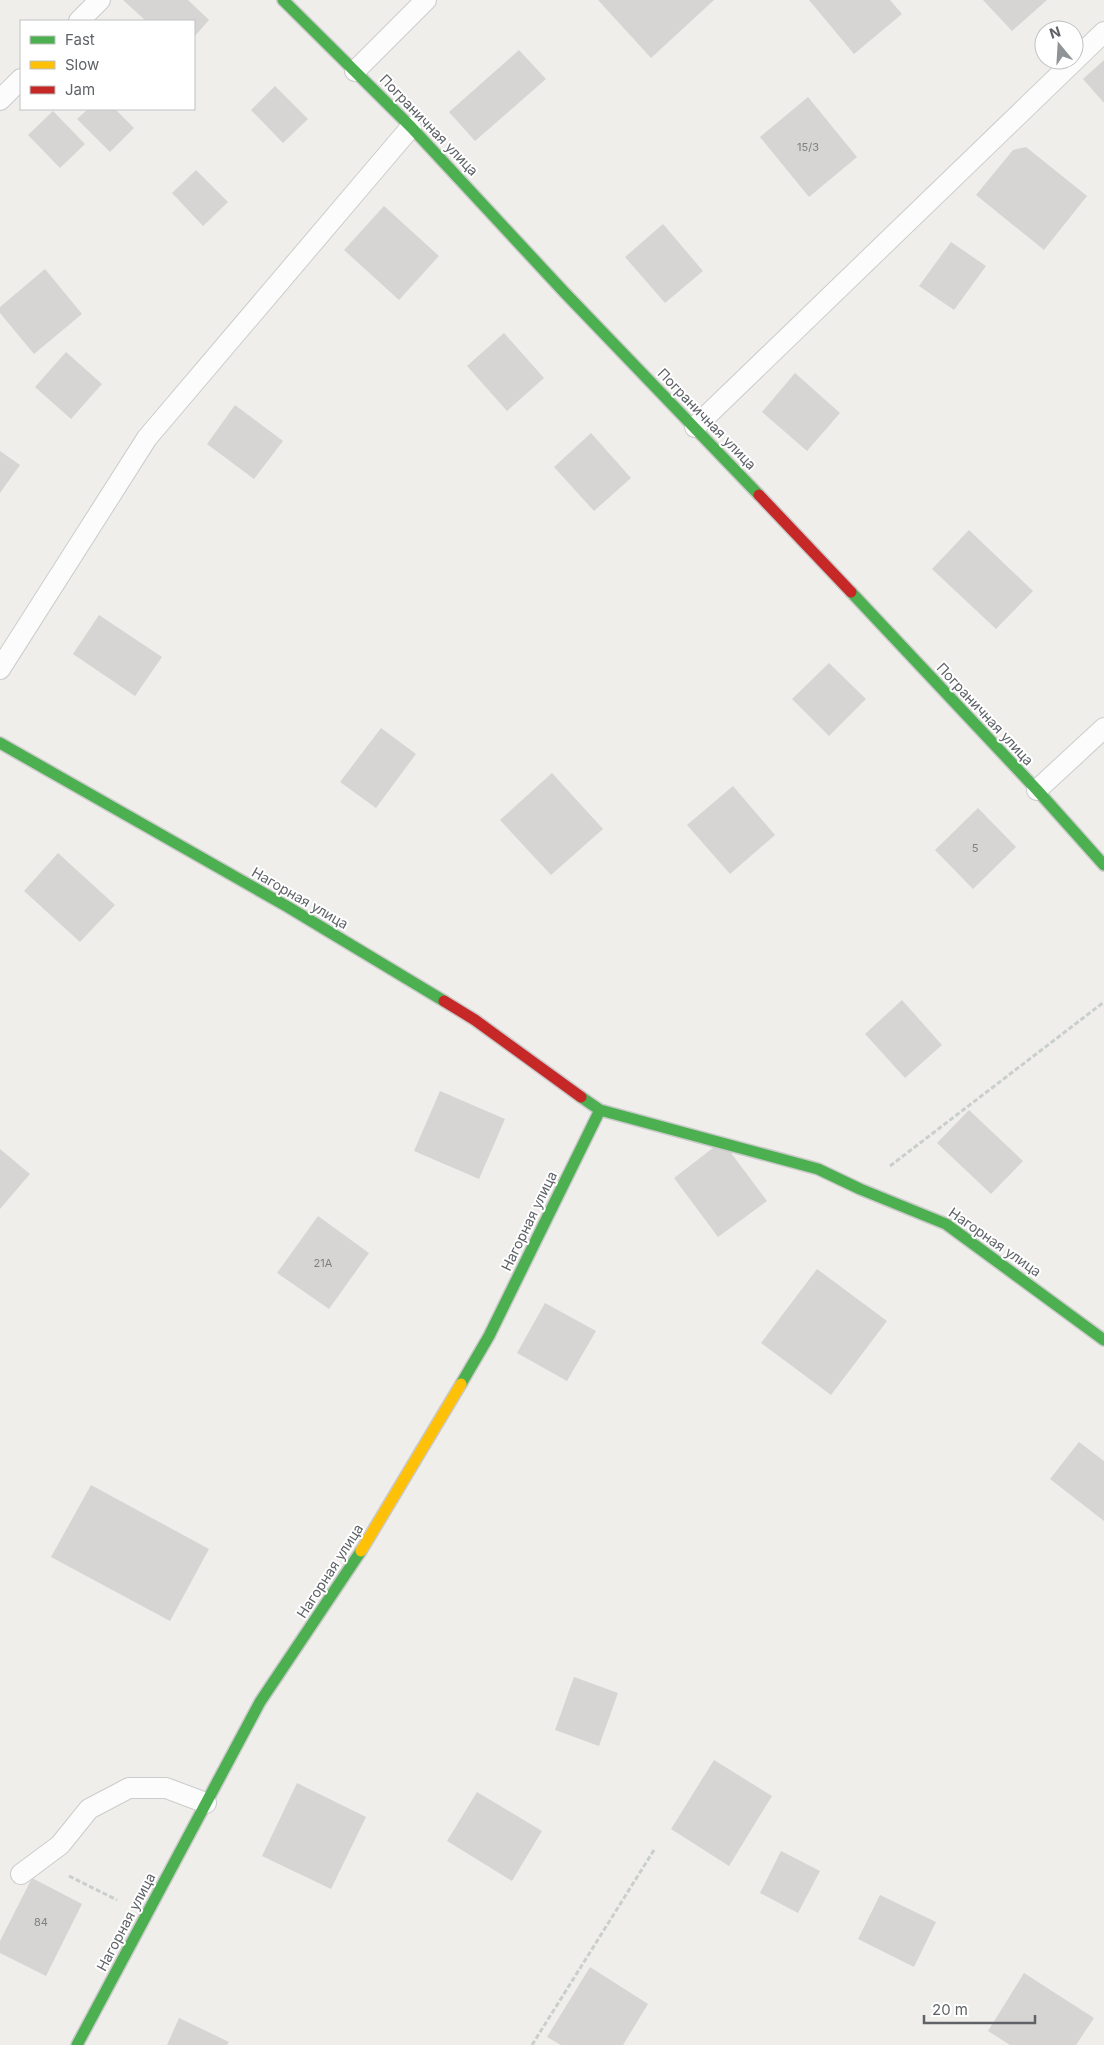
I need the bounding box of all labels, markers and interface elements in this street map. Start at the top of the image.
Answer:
legend [20,20,195,110]
north arrow [1034,20,1084,70]
text: N [1047,22,1063,42]
text: Fast [65,30,95,49]
text: Slow [65,55,99,74]
street label: Пограничная улица [377,71,482,179]
text: Jam [65,80,95,99]
house number: 15/3 [797,140,819,154]
street label: Пограничная улица [655,365,760,473]
street label: Пограничная улица [933,659,1037,768]
house number: 5 [972,841,979,855]
street label: Нагорная улица [249,863,352,932]
street label: Нагорная улица [497,1168,560,1273]
street label: Нагорная улица [946,1203,1045,1280]
house number: 21А [314,1256,333,1270]
street label: Нагорная улица [293,1521,366,1621]
street label: Нагорная улица [93,1870,159,1974]
house number: 84 [34,1915,48,1929]
scale bar [924,1992,1035,2024]
text: 20 m [932,2000,968,2019]

